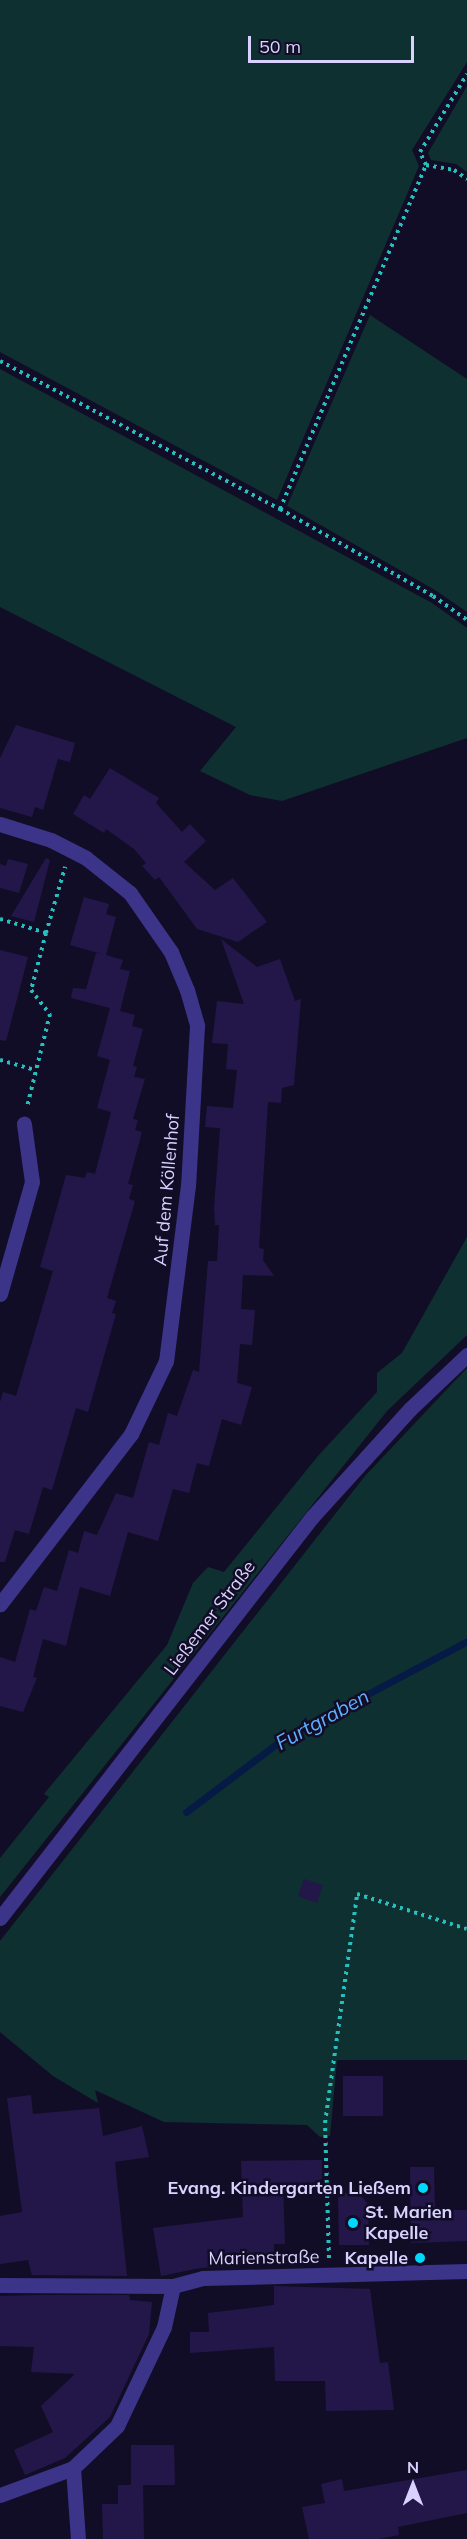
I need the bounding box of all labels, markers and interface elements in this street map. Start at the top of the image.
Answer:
scale bar [251,24,418,62]
text: 50 m [259,35,301,58]
street label: Auf dem Köllenhof [150,1113,184,1267]
street label: Ließemer Straße [160,1556,260,1680]
water label: Furtgraben [271,1684,373,1754]
place label: Evang. Kindergarten Ließem [168,2177,411,2199]
marker: Evang. Kindergarten Ließem [416,2181,430,2195]
place label: St. Marien Kapelle [365,2202,452,2244]
marker: St. Marien Kapelle [346,2216,360,2230]
street label: Marienstraße [208,2246,320,2270]
place label: Kapelle [345,2247,408,2269]
marker: Kapelle [413,2251,427,2265]
north arrow [383,2455,443,2515]
text: N [407,2457,419,2477]

